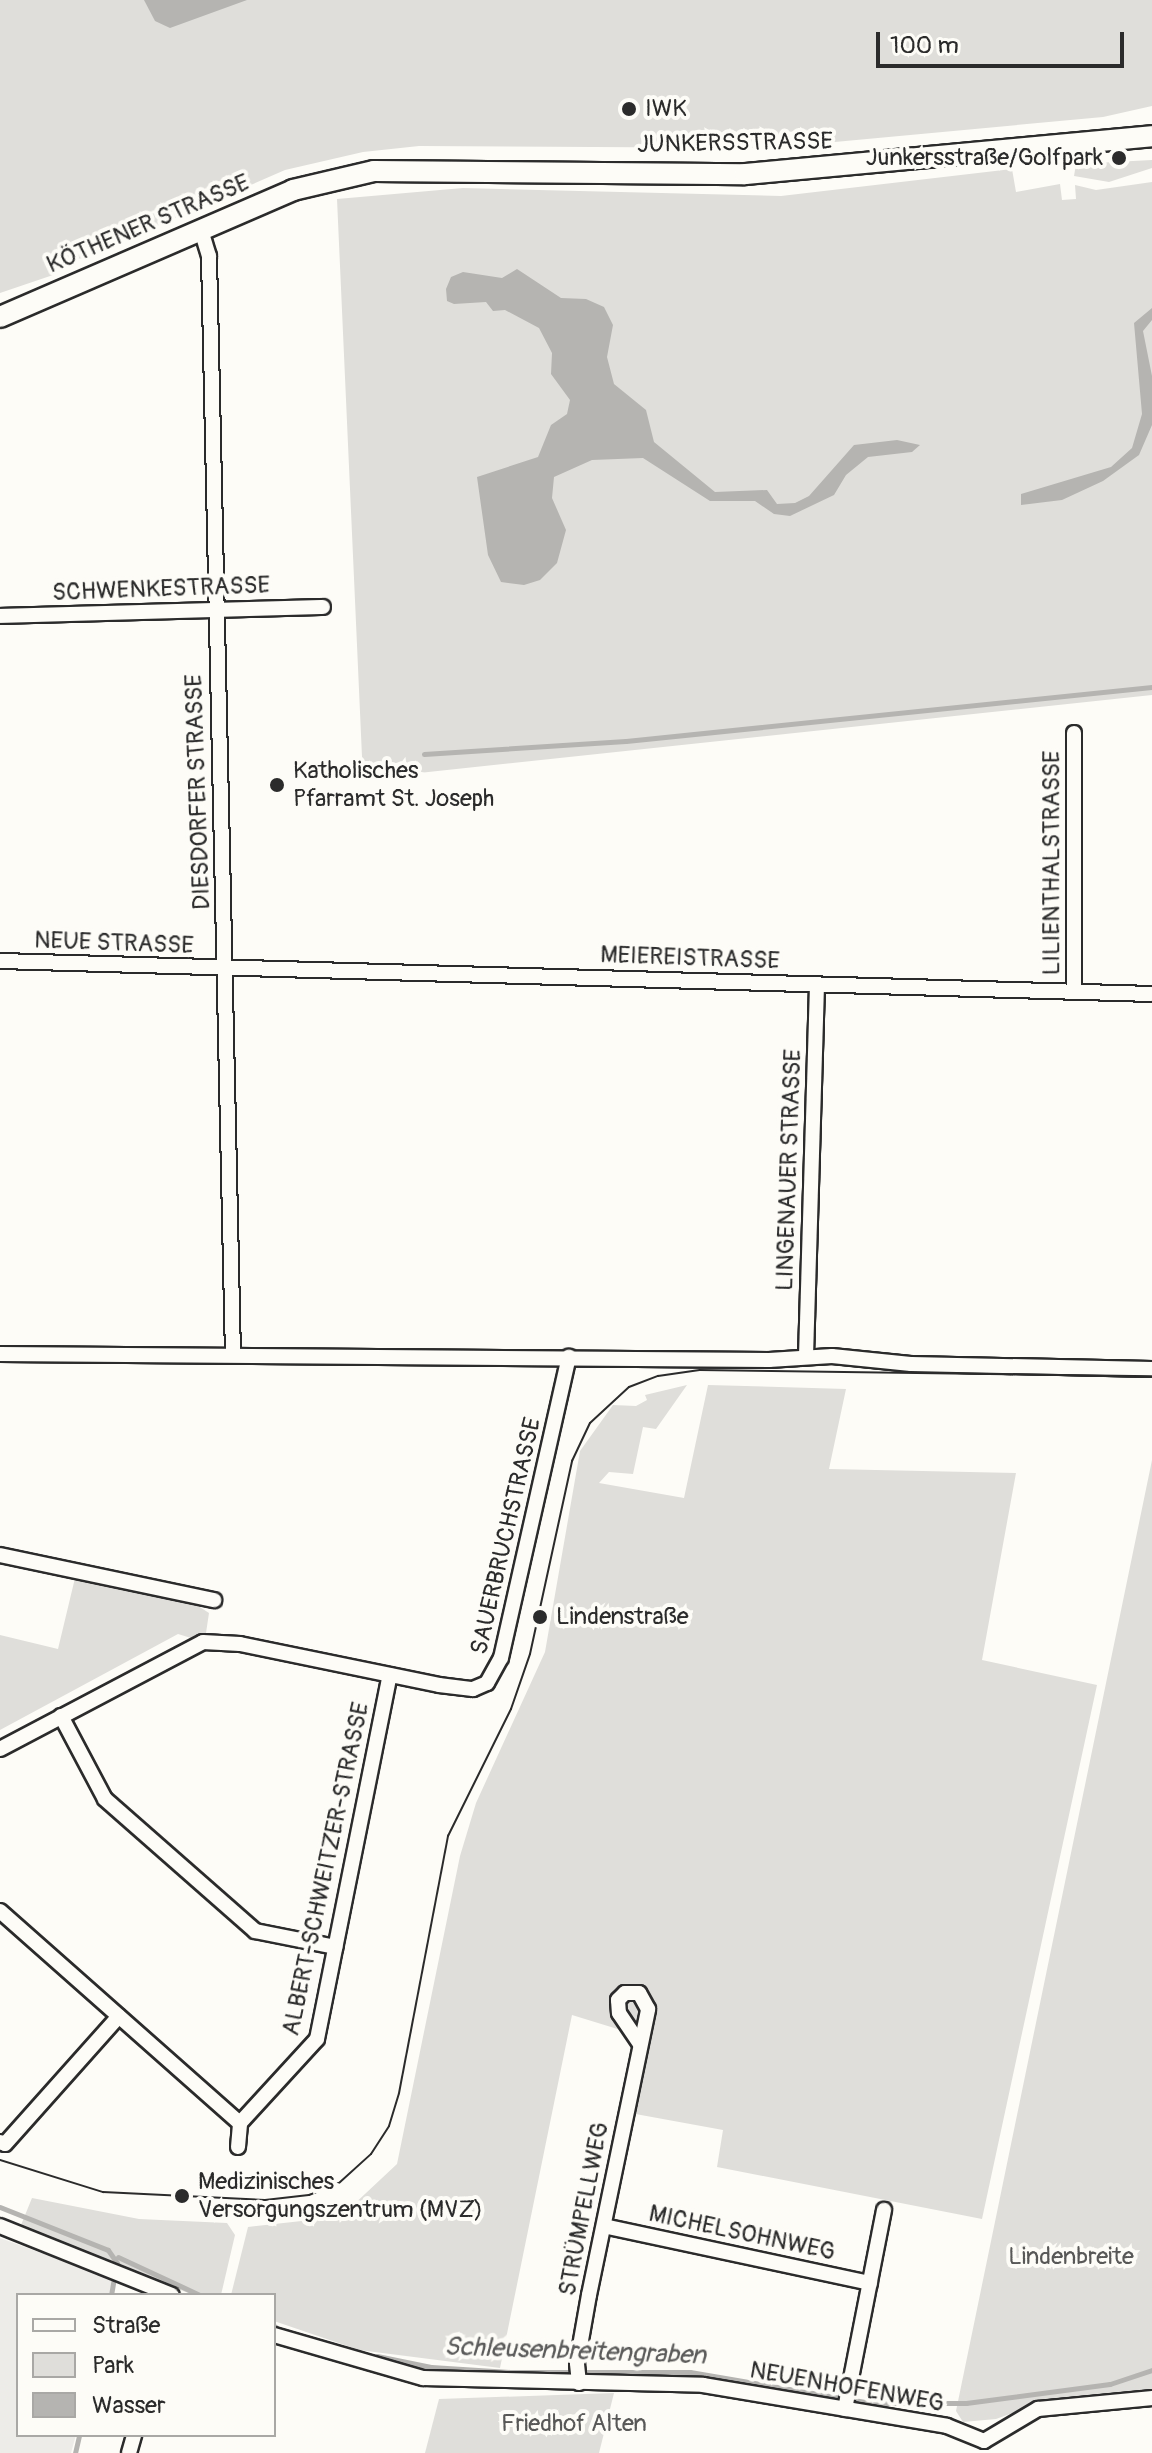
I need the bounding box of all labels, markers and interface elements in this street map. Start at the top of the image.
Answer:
scale bar [880,16,1128,66]
text: 100 m [890,31,959,60]
place label: IWK [645,95,687,123]
marker: IWK [620,100,638,118]
street label: JUNKERSSTRASSE [637,127,833,159]
place label: Junkersstraße/Golfpark [866,144,1103,172]
marker: Junkersstraße/Golfpark [1110,149,1128,167]
street label: KÖTHENER STRASSE [42,168,254,280]
street label: SCHWENKESTRASSE [52,571,270,607]
street label: DIESDORFER STRASSE [179,674,217,910]
street label: LILIENTHALSTRASSE [1038,751,1066,975]
place label: Katholisches Pfarramt St. Joseph [293,757,494,813]
marker: Katholisches Pfarramt St. Joseph [268,776,286,794]
street label: NEUE STRASSE [34,926,194,960]
street label: MEIEREISTRASSE [600,940,780,976]
street label: LINGENAUER STRASSE [770,1049,808,1291]
street label: SAUERBRUCHSTRASSE [465,1415,547,1657]
place label: Lindenstraße [556,1603,689,1631]
marker: Lindenstraße [531,1608,549,1626]
street label: ALBERT-SCHWEITZER-STRASSE [277,1700,375,2038]
street label: STRÜMPELLWEG [553,2120,615,2298]
place label: Medizinisches Versorgungszentrum (MVZ) [198,2168,483,2224]
marker: Medizinisches Versorgungszentrum (MVZ) [173,2187,191,2205]
street label: MICHELSOHNWEG [646,2199,838,2267]
park label: Lindenbreite [1008,2243,1134,2271]
legend [16,2293,276,2437]
text: Straße [92,2311,160,2340]
water label: Schleusenbreitengraben [444,2332,706,2372]
text: Park [92,2351,134,2380]
street label: NEUENHOFENWEG [748,2356,946,2418]
text: Wasser [92,2391,166,2420]
park label: Friedhof Alten [501,2410,647,2438]

